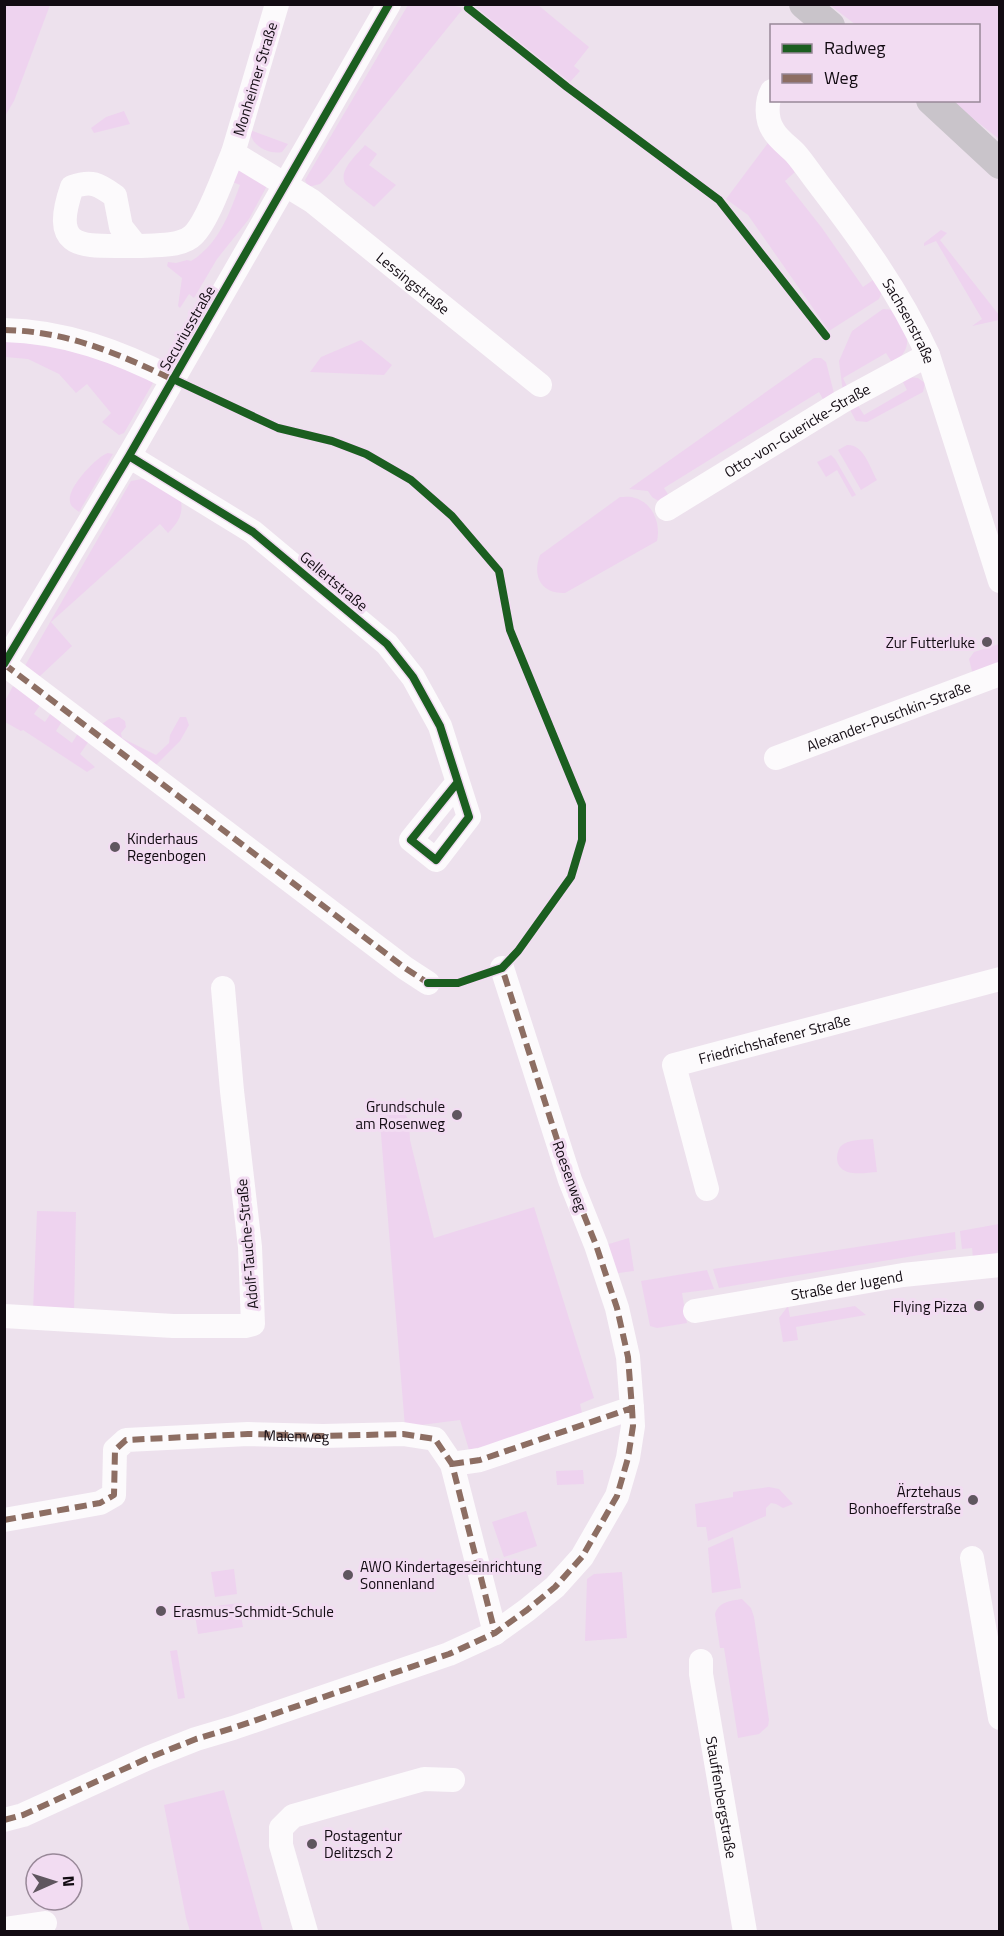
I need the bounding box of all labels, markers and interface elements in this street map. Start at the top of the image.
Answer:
street label: Monheimer Straße [227,19,283,139]
legend [770,24,980,102]
text: Radweg [824,34,886,61]
text: Weg [824,64,858,91]
street label: Lessingstraße [371,246,455,320]
street label: Sachsenstraße [877,273,941,366]
street label: Securiusstraße [153,281,221,375]
street label: Otto-von-Guericke-Straße [719,377,874,483]
street label: Gellertstraße [295,546,373,616]
place label: Zur Futterluke [886,631,975,654]
marker: Zur Futterluke [980,635,994,649]
street label: Alexander-Puschkin-Straße [803,675,974,757]
place label: Kinderhaus Regenbogen [127,827,206,867]
marker: Kinderhaus Regenbogen [108,840,122,854]
street label: Friedrichshafener Straße [696,1008,853,1070]
place label: Grundschule am Rosenweg [355,1095,445,1135]
marker: Grundschule am Rosenweg [450,1108,464,1122]
street label: Roesenweg [547,1137,594,1215]
street label: Adolf-Tauche-Straße [230,1178,264,1310]
street label: Straße der Jugend [789,1264,904,1306]
place label: Flying Pizza [893,1295,967,1318]
marker: Flying Pizza [972,1299,986,1313]
street label: Maienweg [263,1423,330,1448]
place label: Ärztehaus Bonhoefferstraße [849,1480,961,1520]
marker: Ärztehaus Bonhoefferstraße [966,1493,980,1507]
place label: AWO Kindertageseinrichtung Sonnenland [360,1555,542,1595]
marker: AWO Kindertageseinrichtung Sonnenland [341,1568,355,1582]
place label: Erasmus-Schmidt-Schule [173,1600,334,1623]
marker: Erasmus-Schmidt-Schule [154,1604,168,1618]
street label: Stauffenbergstraße [700,1734,744,1860]
place label: Postagentur Delitzsch 2 [324,1824,402,1864]
marker: Postagentur Delitzsch 2 [305,1837,319,1851]
north arrow [24,1852,84,1912]
text: N [57,1875,81,1887]

